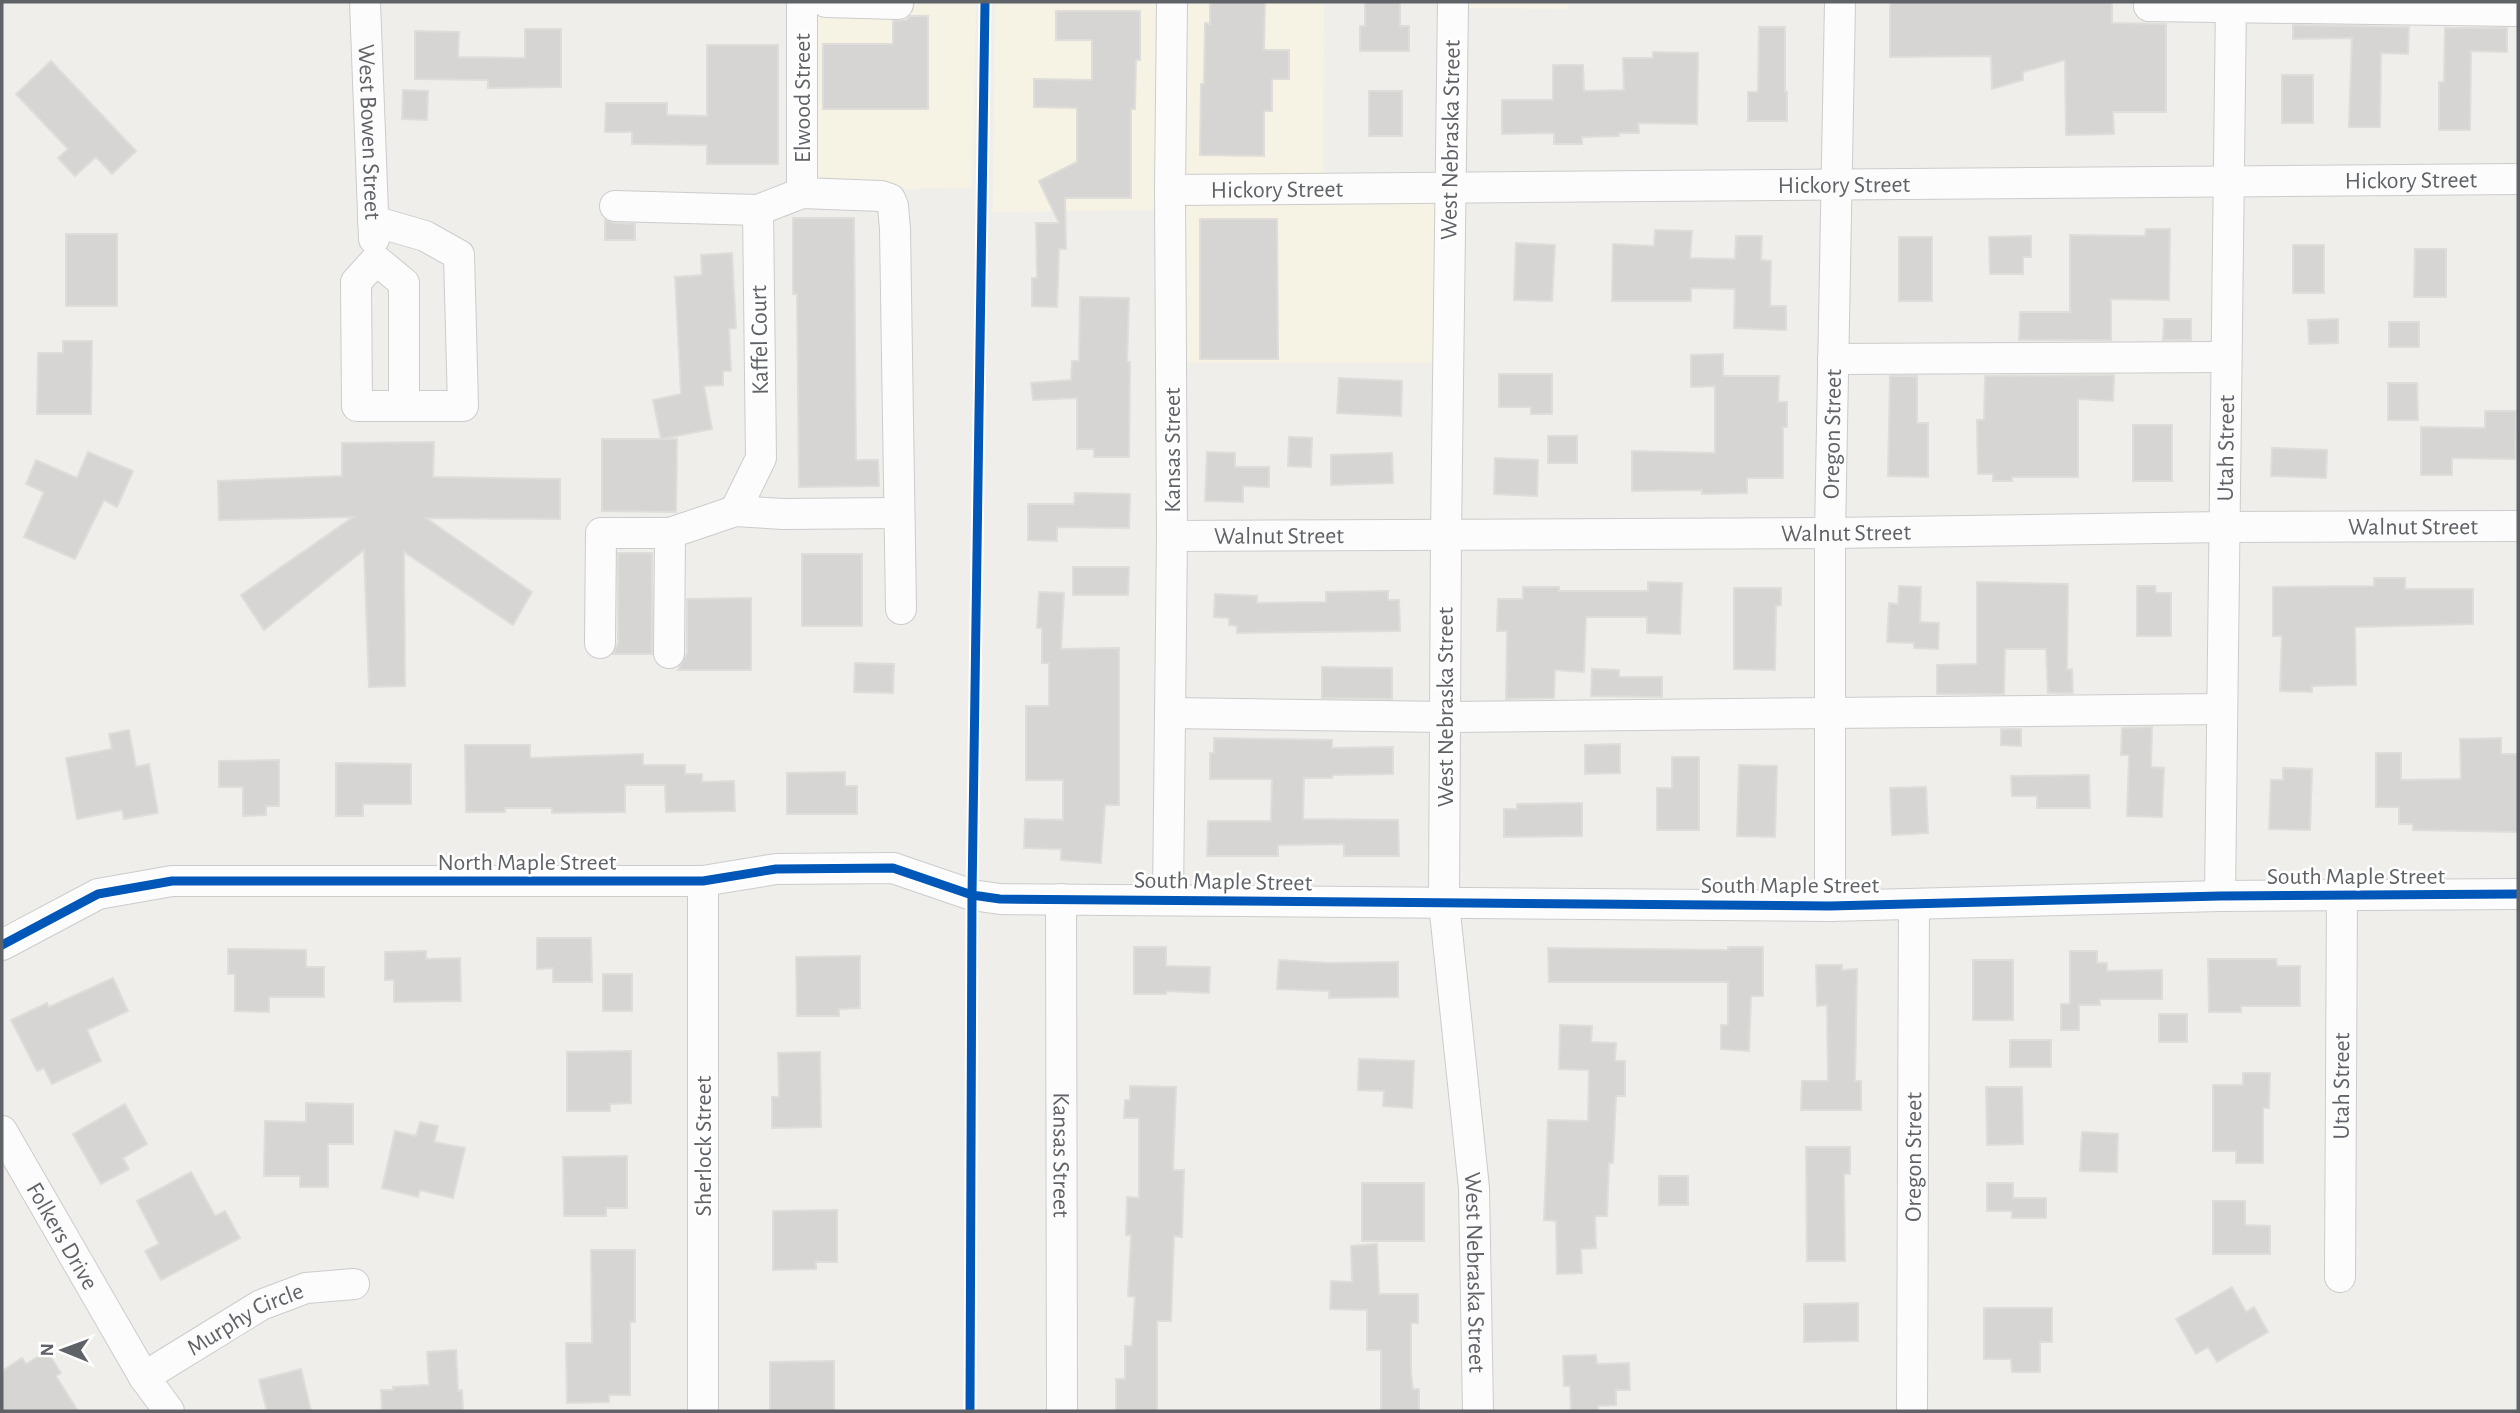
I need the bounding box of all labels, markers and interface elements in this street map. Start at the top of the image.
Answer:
street label: Elwood Street [791,33,815,163]
street label: West Nebraska Street [1437,39,1465,240]
street label: West Bowen Street [354,44,384,221]
street label: Hickory Street [2345,168,2478,193]
street label: Hickory Street [1778,173,1911,198]
street label: Hickory Street [1211,178,1344,203]
street label: Kaffel Court [747,284,773,395]
street label: Oregon Street [1820,369,1846,499]
street label: Kansas Street [1161,387,1185,513]
street label: Utah Street [2214,394,2239,502]
street label: Walnut Street [2348,515,2478,540]
street label: Walnut Street [1781,521,1912,546]
street label: Walnut Street [1214,524,1344,549]
street label: West Nebraska Street [1434,606,1458,807]
street label: North Maple Street [438,851,617,875]
street label: South Maple Street [2267,865,2446,889]
street label: South Maple Street [1134,868,1313,896]
street label: South Maple Street [1701,874,1880,898]
street label: Utah Street [2330,1032,2354,1139]
street label: Sherlock Street [692,1075,716,1216]
street label: Kansas Street [1048,1092,1073,1218]
street label: Oregon Street [1902,1092,1926,1222]
street label: West Nebraska Street [1459,1171,1488,1373]
street label: Folkers Drive [21,1179,102,1294]
street label: Murphy Circle [183,1279,307,1361]
north arrow [28,1315,98,1385]
text: N [38,1343,57,1357]

